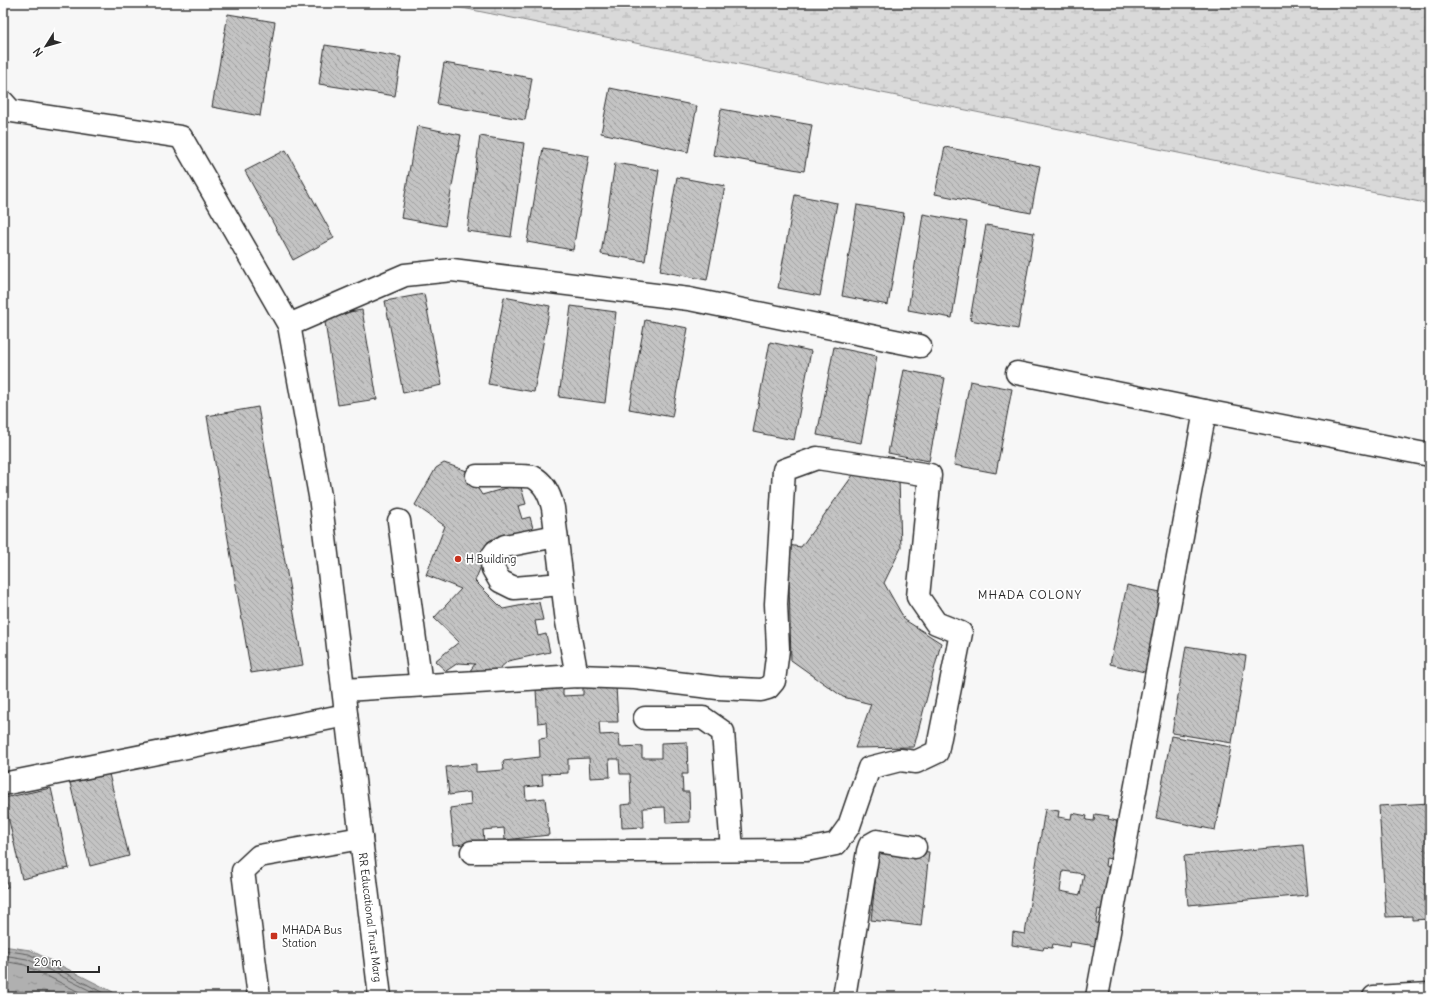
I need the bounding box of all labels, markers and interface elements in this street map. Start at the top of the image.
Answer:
north arrow [26,26,66,66]
text: N [30,45,46,59]
place label: H Building [466,552,517,566]
marker: H Building [453,554,463,564]
district label: MHADA COLONY [978,587,1082,602]
street label: RR Educational Trust Marg [356,852,385,983]
place label: MHADA Bus Station [282,923,342,950]
marker: MHADA Bus Station [269,931,279,941]
scale bar [28,948,99,974]
text: 20 m [34,954,62,969]

